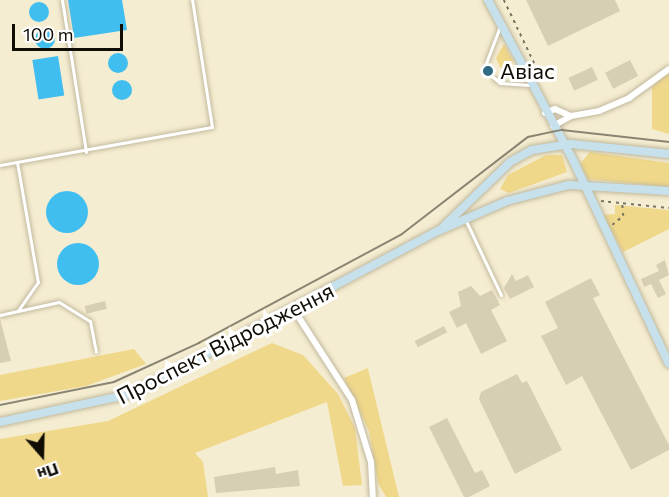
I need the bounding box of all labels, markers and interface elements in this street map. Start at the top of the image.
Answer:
scale bar [15,12,126,50]
text: 100 m [23,23,73,45]
place label: Авіас [500,58,555,84]
marker: Авіас [481,64,495,78]
street label: Проспект Відродження [112,277,338,409]
north arrow [12,425,72,485]
text: Пн [35,460,62,485]

